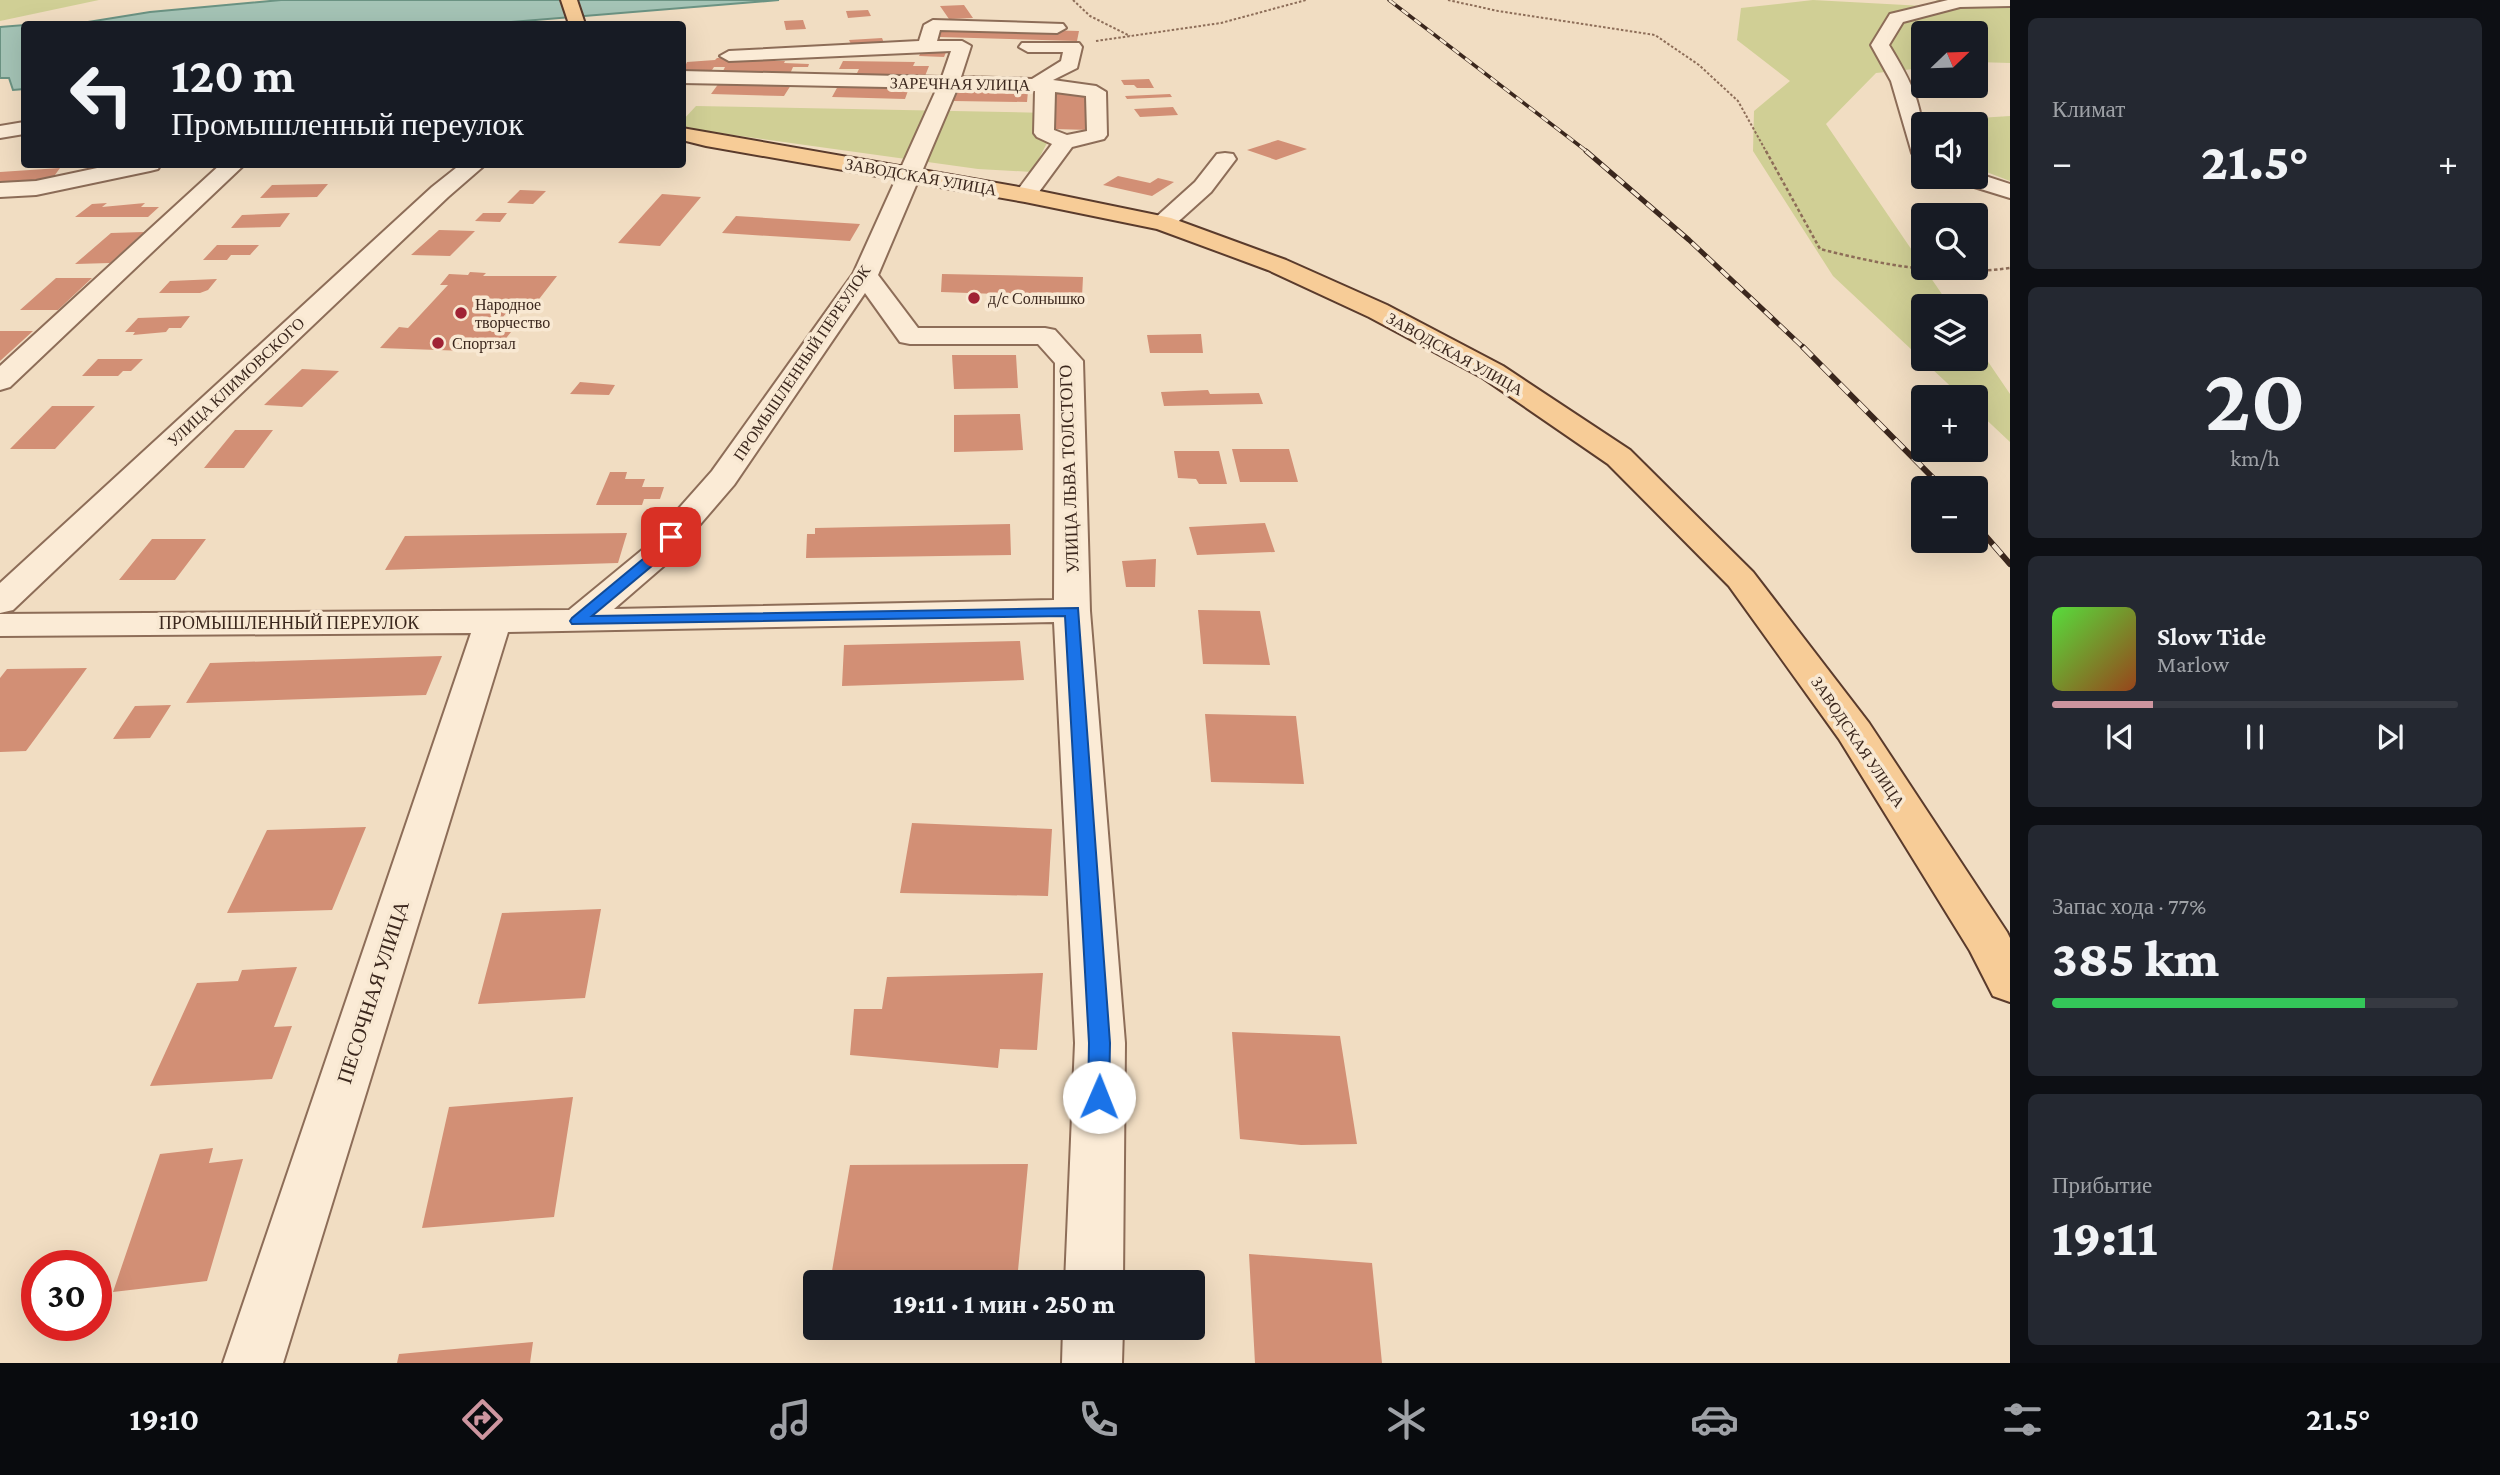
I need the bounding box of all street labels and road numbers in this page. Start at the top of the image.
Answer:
street label: ЗАРЕЧНАЯ УЛИЦА [890,74,1031,95]
street label: ЗАВОДСКАЯ УЛИЦА [844,155,999,200]
street label: ПРОМЫШЛЕННЫЙ ПЕРЕУЛОК [729,262,874,464]
street label: ЗАВОДСКАЯ УЛИЦА [1383,309,1527,400]
street label: УЛИЦА КЛИМОВСКОГО [164,314,308,450]
street label: УЛИЦА ЛЬВА ТОЛСТОГО [1055,364,1083,574]
street label: ПРОМЫШЛЕННЫЙ ПЕРЕУЛОК [159,613,420,633]
street label: ЗАВОДСКАЯ УЛИЦА [1807,674,1908,811]
street label: ПЕСОЧНАЯ УЛИЦА [332,897,414,1086]

